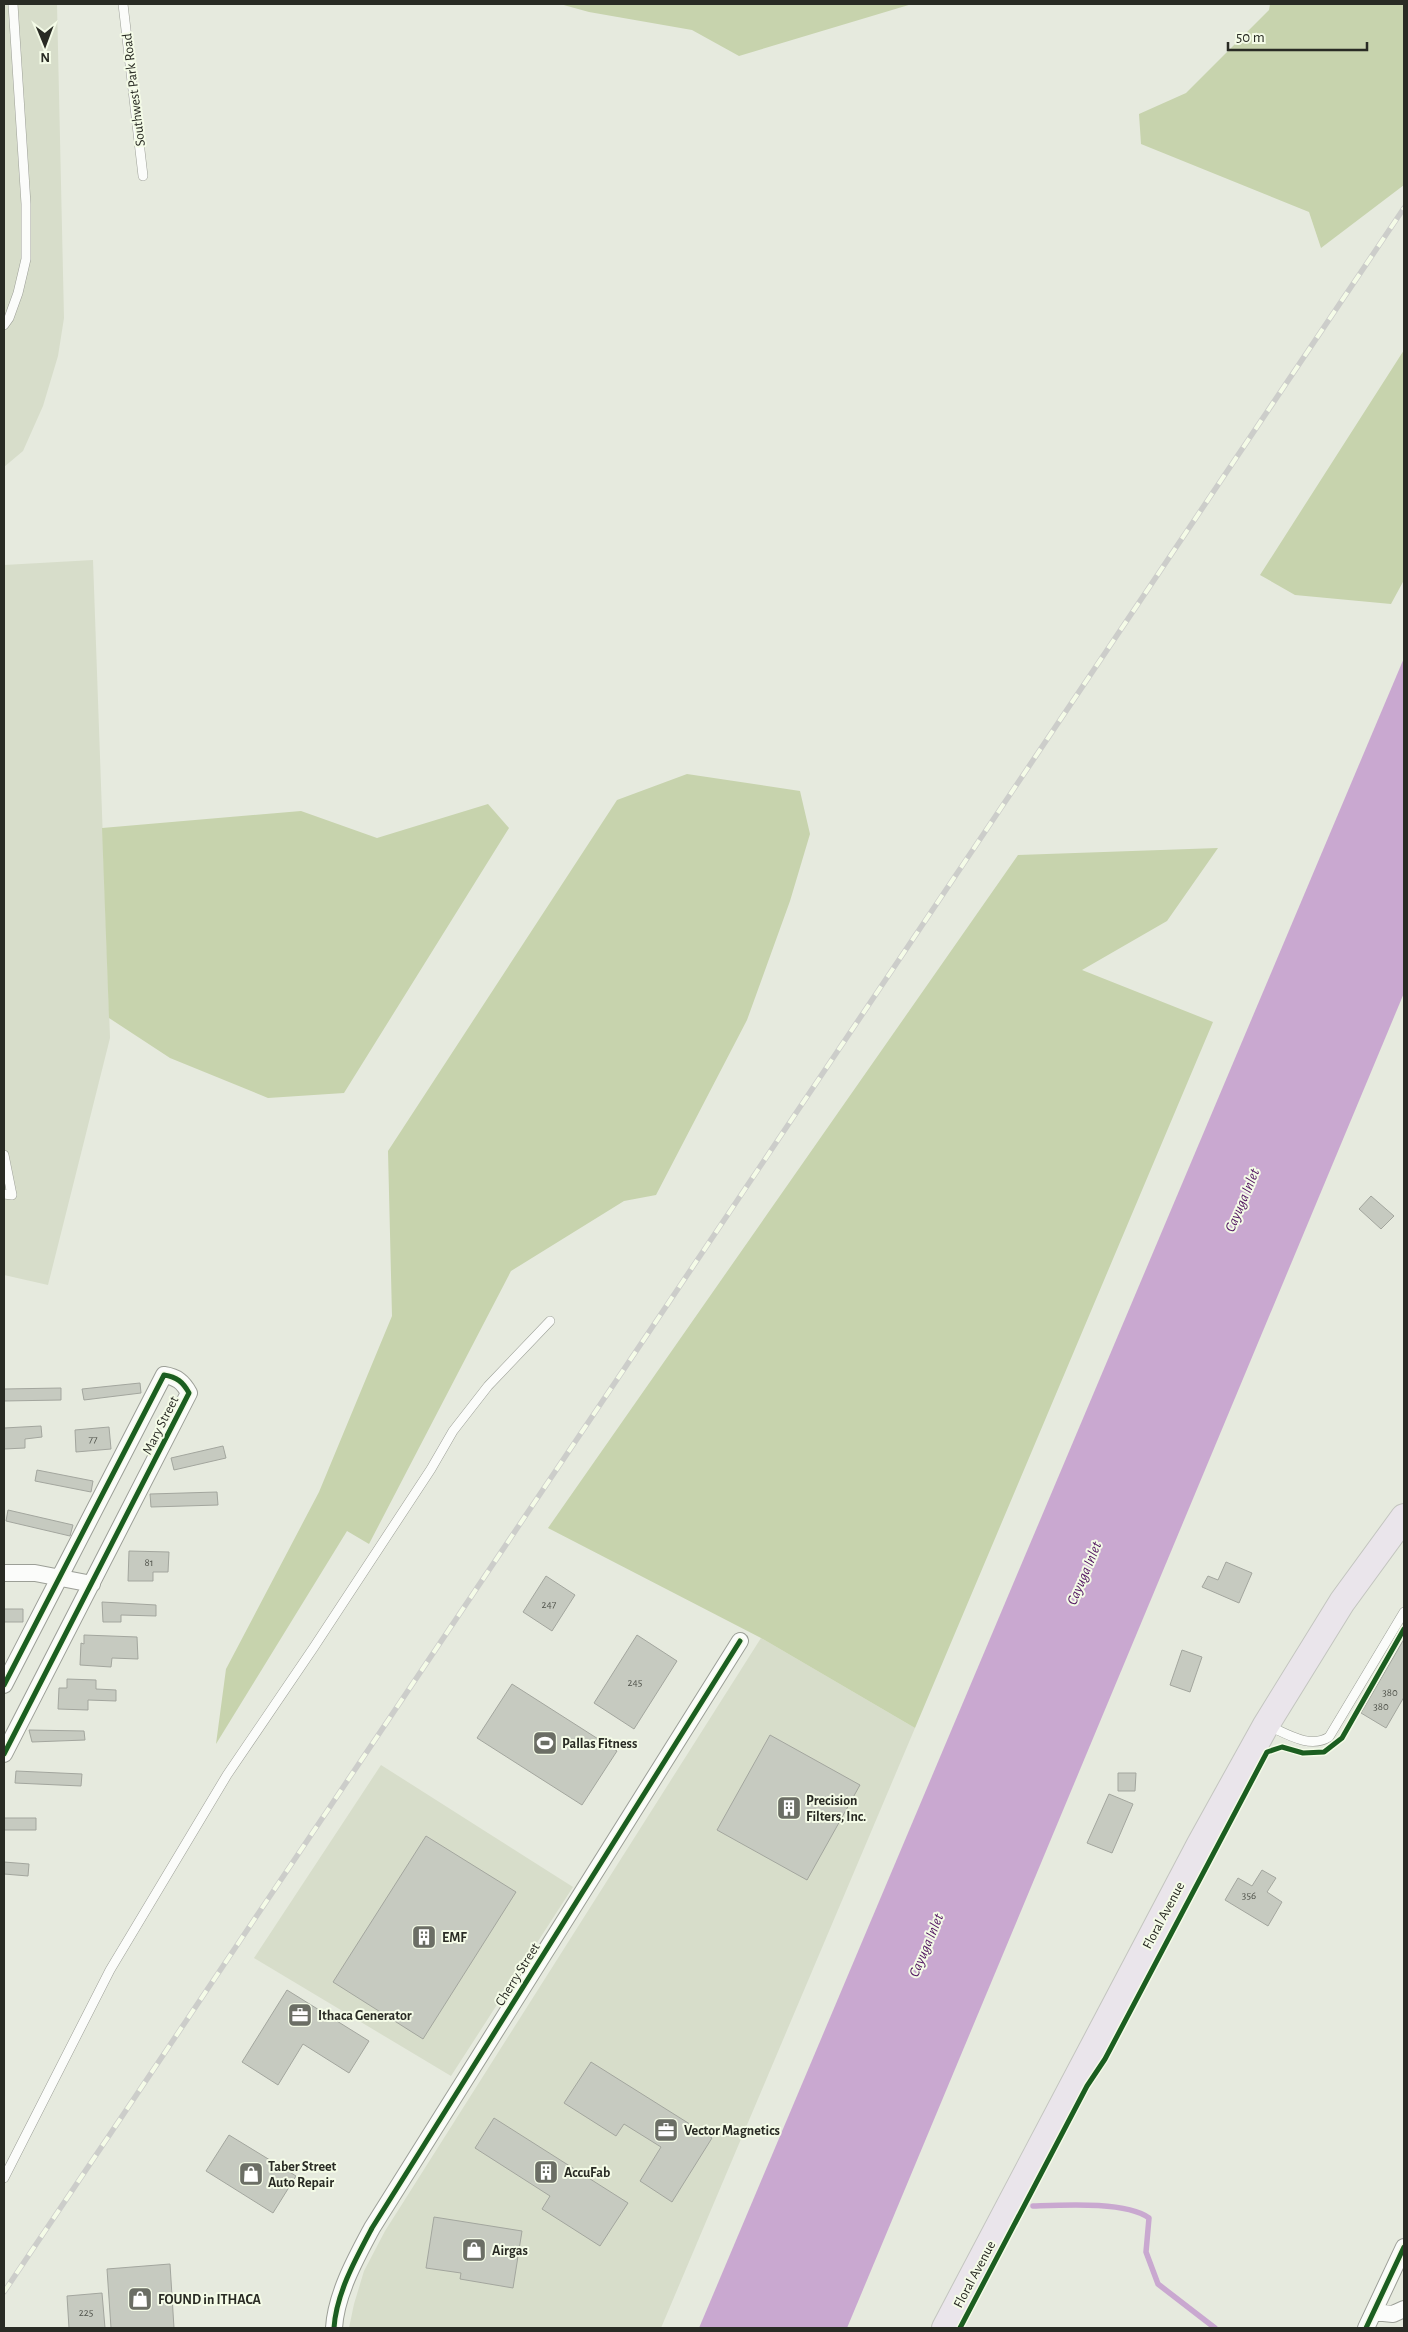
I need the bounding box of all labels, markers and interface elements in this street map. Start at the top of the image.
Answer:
north arrow [20,20,70,70]
scale bar [1228,20,1367,52]
text: 50 m [1236,30,1265,45]
street label: Southwest Park Road [120,33,148,147]
text: N [40,50,50,64]
water label: Cayuga Inlet [1222,1166,1263,1234]
street label: Mary Street [140,1394,182,1457]
house number: 77 [88,1434,98,1445]
water label: Cayuga Inlet [1064,1539,1105,1607]
house number: 81 [145,1557,154,1568]
house number: 247 [542,1599,557,1610]
house number: 245 [628,1677,643,1688]
house number: 380 [1382,1687,1398,1698]
house number: 380 [1373,1701,1389,1712]
sports icon: Pallas Fitness [532,1730,558,1756]
place label: Pallas Fitness [562,1737,637,1751]
place label: Precision Filters, Inc. [806,1794,866,1824]
building icon: Precision Filters, Inc. [776,1795,802,1821]
street label: Floral Avenue [1140,1880,1187,1951]
house number: 356 [1242,1890,1256,1901]
water label: Cayuga Inlet [906,1911,947,1979]
building icon: EMF [411,1924,437,1950]
place label: EMF [442,1931,467,1945]
street label: Cherry Street [493,1940,543,2009]
office icon: Ithaca Generator [287,2002,313,2028]
place label: Ithaca Generator [318,2009,412,2023]
office icon: Vector Magnetics [653,2117,679,2143]
place label: Vector Magnetics [684,2124,780,2138]
building icon: AccuFab [533,2159,559,2185]
place label: Taber Street Auto Repair [268,2160,337,2190]
shop icon: Taber Street Auto Repair [238,2161,264,2187]
place label: AccuFab [564,2166,610,2180]
shop icon: Airgas [461,2237,487,2263]
street label: Floral Avenue [951,2239,998,2310]
place label: Airgas [492,2244,528,2258]
shop icon: FOUND in ITHACA [127,2286,153,2312]
place label: FOUND in ITHACA [158,2293,262,2307]
house number: 225 [79,2307,94,2318]

